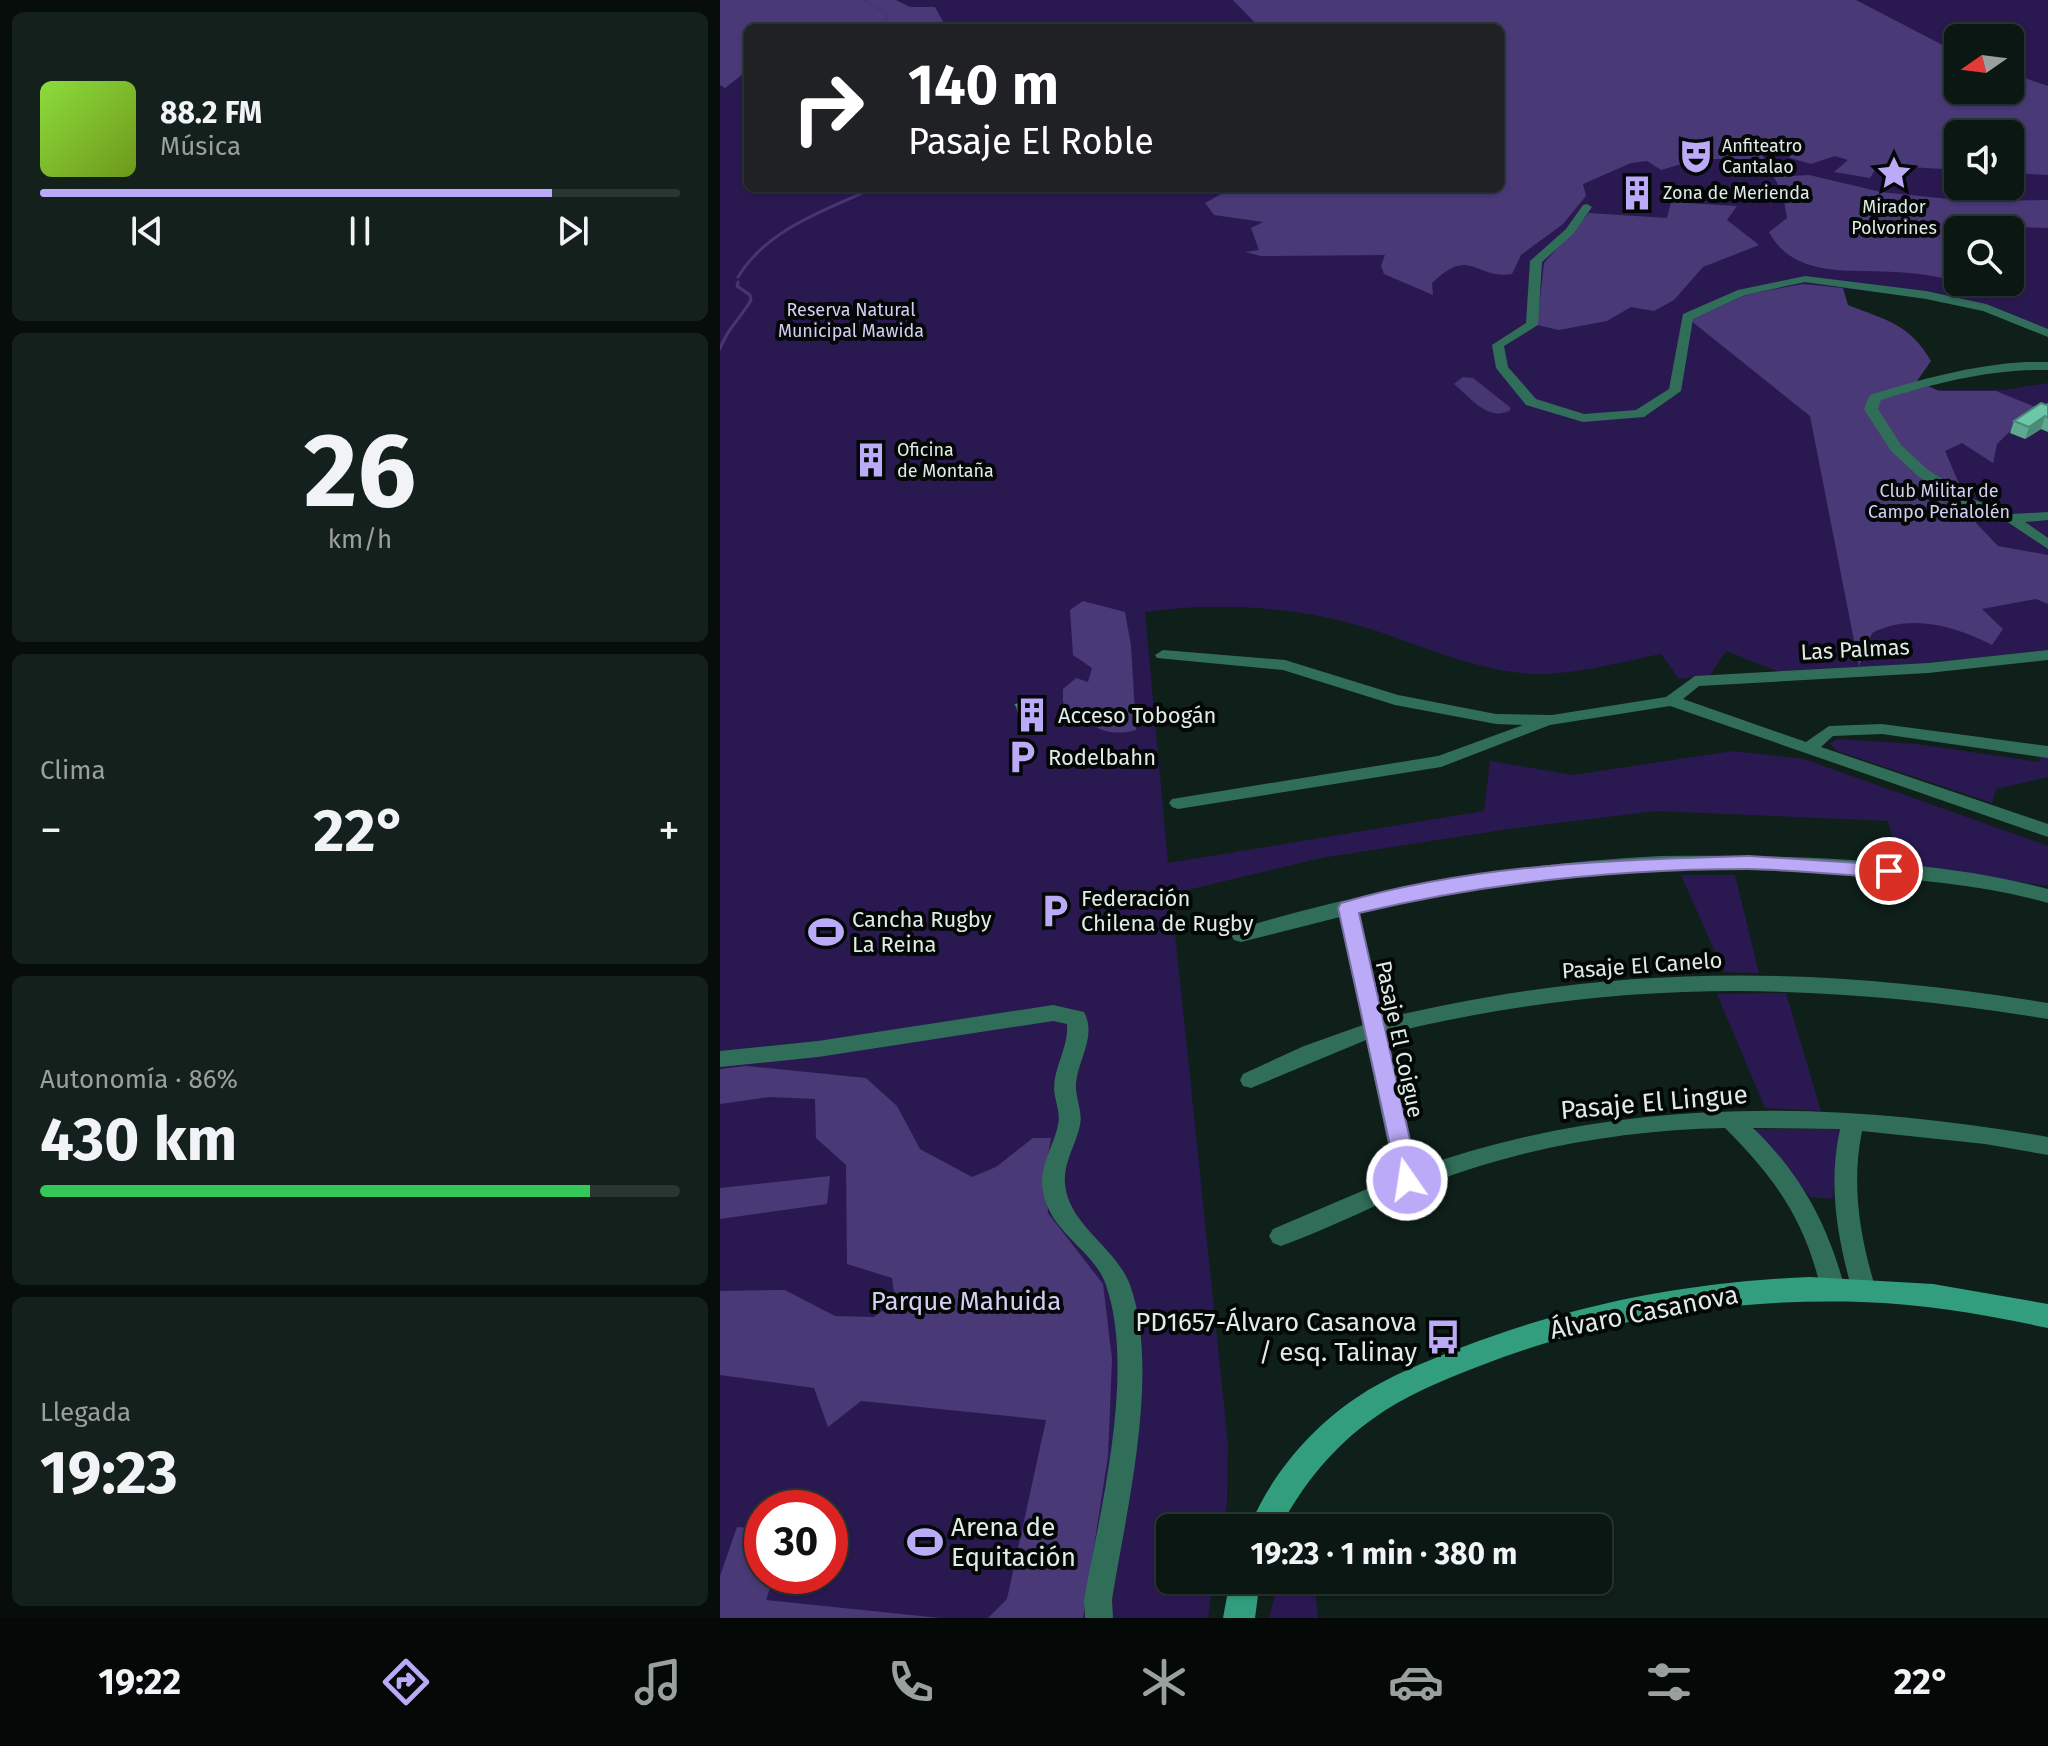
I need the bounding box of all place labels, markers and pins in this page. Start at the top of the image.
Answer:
place label: Anfiteatro Cantalao [1722,135,1802,178]
theatre icon: Anfiteatro Cantalao [1677,137,1715,175]
place icon: Mirador Polvorines [1875,154,1913,192]
building icon: Zona de Merienda [1618,174,1656,212]
place label: Zona de Merienda [1663,182,1810,204]
place label: Mirador Polvorines [1851,196,1937,239]
place label: Oficina de Montaña [897,439,994,482]
building icon: Oficina de Montaña [852,441,890,479]
building icon: Acceso Tobogán [1013,696,1051,734]
place label: Acceso Tobogán [1058,702,1217,729]
parking icon: Rodelbahn [1003,738,1041,776]
place label: Rodelbahn [1048,744,1156,771]
pin [1855,837,1923,905]
place label: Federación Chilena de Rugby [1081,885,1254,937]
parking icon: Federación Chilena de Rugby [1036,892,1074,930]
place label: Cancha Rugby La Reina [852,906,992,958]
sports icon: Cancha Rugby La Reina [807,913,845,951]
place label: PD1657-Álvaro Casanova / esq. Talinay [1135,1307,1417,1368]
bus stop icon: PD1657-Álvaro Casanova / esq. Talinay [1424,1318,1462,1356]
place label: Arena de Equitación [951,1512,1076,1573]
sports icon: Arena de Equitación [906,1523,944,1561]

